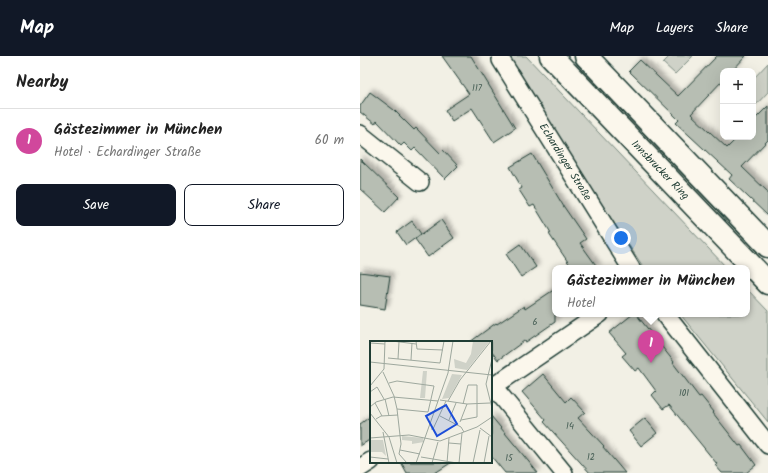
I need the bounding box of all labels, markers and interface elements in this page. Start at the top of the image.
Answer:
text: Map [20,13,54,43]
text: Map [610,17,634,39]
text: Layers [656,17,694,39]
text: Share [716,17,748,39]
map controls [720,68,756,140]
button: + [720,68,756,104]
text: Nearby [16,69,68,96]
house number: 117 [472,81,483,96]
button: − [720,104,756,140]
text: Gästezimmer in München [54,118,222,142]
street label: Echardinger Straße [534,120,596,204]
text: 1 [27,130,31,151]
text: 60 m [315,130,344,151]
street label: Innsbrucker Ring [627,136,693,204]
text: Hotel · Echardinger Straße [54,142,201,163]
button: Save [16,184,176,226]
button: Share [184,184,344,226]
your location [611,228,631,248]
popup [552,265,750,317]
text: Gästezimmer in München [567,269,735,293]
text: Hotel [567,293,596,314]
house number: 6 [532,315,538,330]
pin: 1 [638,330,664,363]
inset map [370,341,492,463]
house number: 101 [679,386,689,401]
house number: 14 [566,419,574,434]
house number: 12 [587,450,595,465]
house number: 15 [505,451,514,466]

